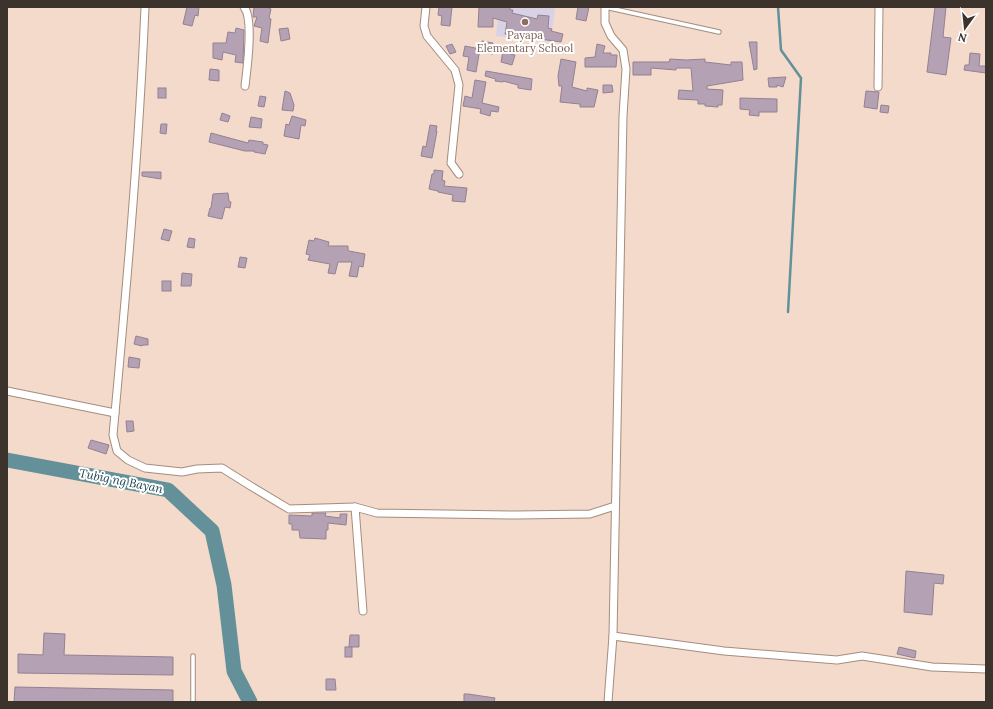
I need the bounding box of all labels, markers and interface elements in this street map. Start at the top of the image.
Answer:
north arrow [945,8,985,48]
marker: Payapa Elementary School [520,17,530,27]
place label: Payapa Elementary School [477,28,573,55]
text: N [956,30,968,46]
water label: Tubig ng Bayan [78,465,165,496]

